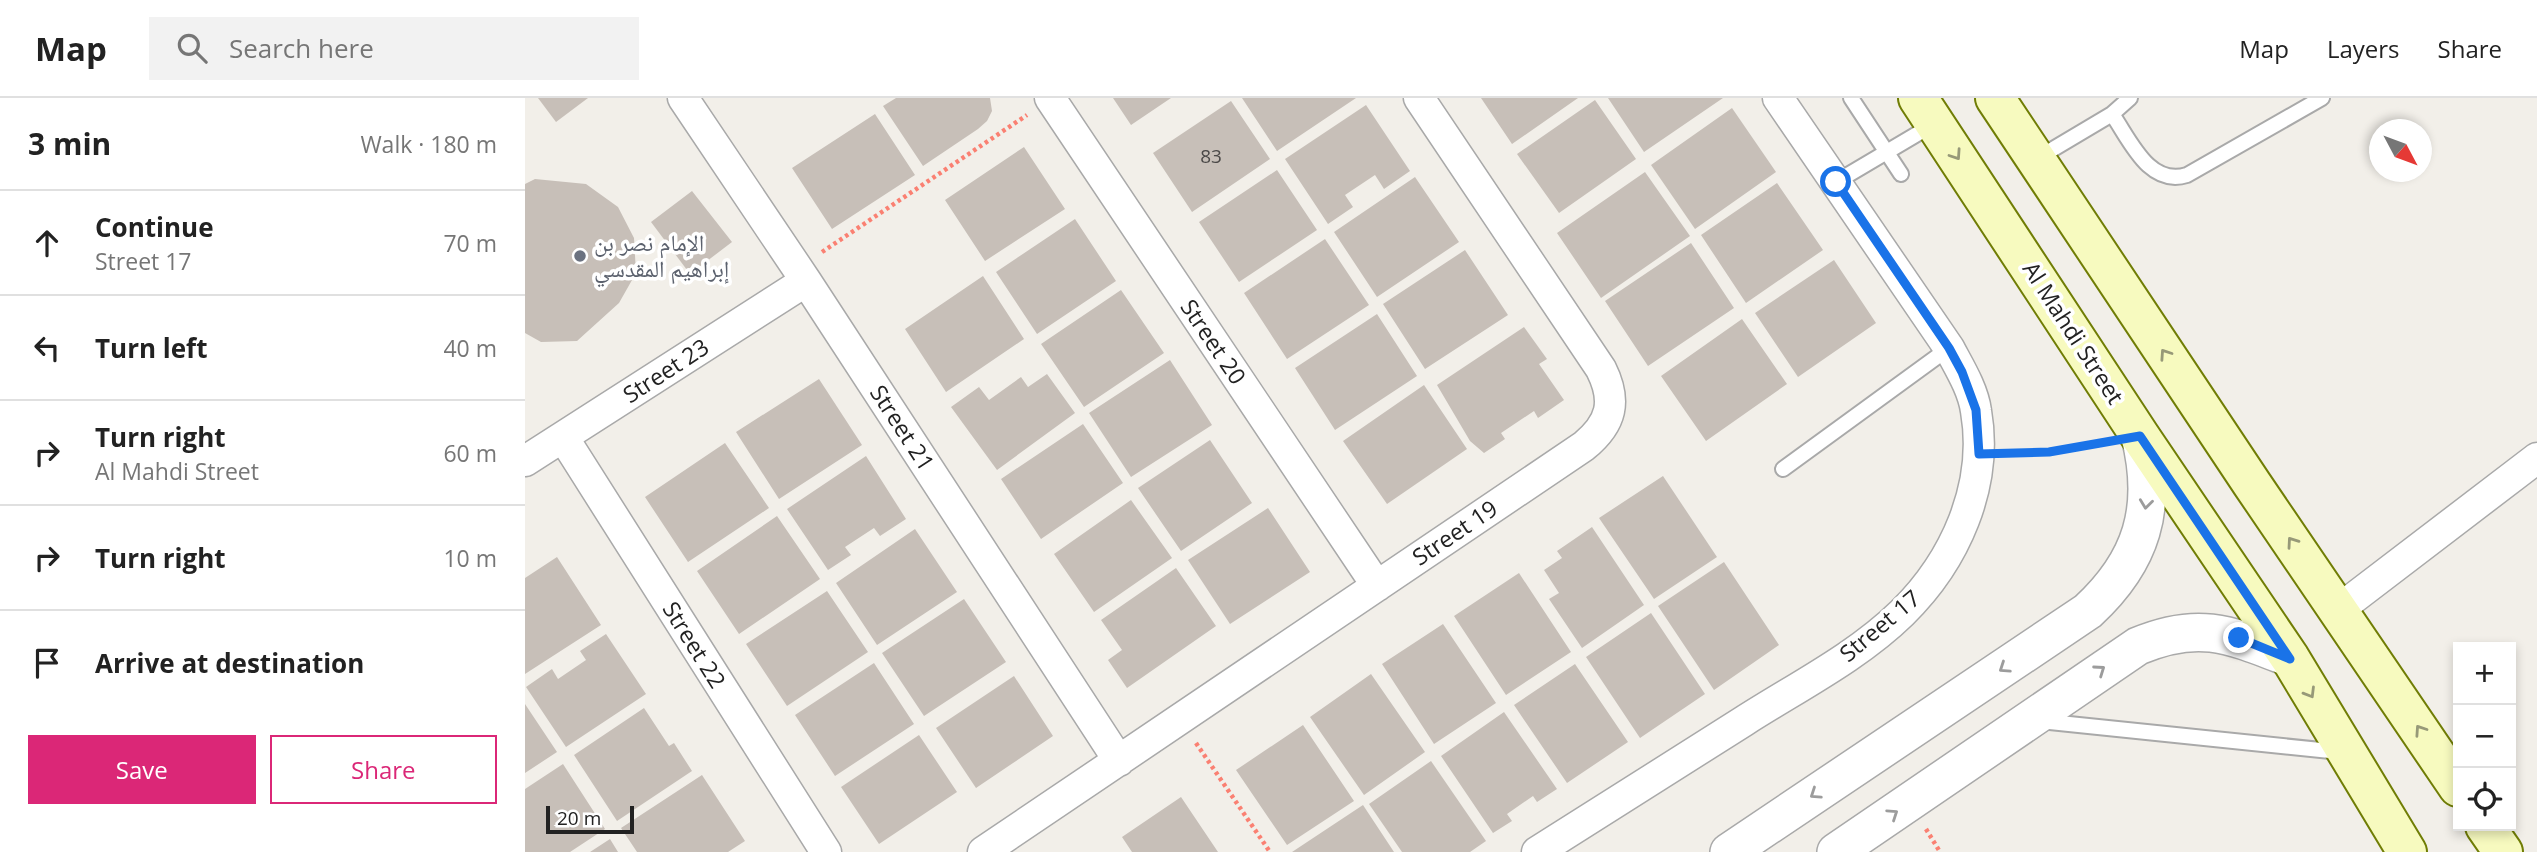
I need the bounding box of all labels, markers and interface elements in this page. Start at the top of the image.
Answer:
search box [149,17,639,80]
text: Map [35,26,107,71]
icon: search [173,29,211,67]
text: Search here [229,30,374,66]
text: Map [2239,32,2289,65]
text: Layers [2327,32,2400,65]
text: Share [2438,32,2502,65]
north arrow [2369,119,2432,182]
text: 3 min [28,123,111,164]
text: Walk · 180 m [360,128,497,160]
house number: 83 [1200,143,1222,169]
one-way arrow [1948,147,1960,160]
route start [1820,166,1851,197]
text: Continue [95,209,214,245]
icon: ahead [28,224,66,262]
place label: الإمام نصر بن إبراهيم المقدسي [594,226,729,288]
text: 70 m [443,227,497,259]
text: Street 17 [95,245,192,277]
marker: الإمام نصر بن إبراهيم المقدسي [572,248,588,264]
street label: Al Mahdi Street [2016,255,2132,410]
street label: Street 20 [1174,292,1254,390]
icon: left [28,329,66,367]
text: Turn left [95,330,207,366]
street label: Street 23 [616,330,715,410]
text: 40 m [443,332,497,364]
one-way arrow [2160,348,2173,361]
street label: Street 21 [863,378,943,477]
text: Turn right [95,419,226,455]
icon: right [28,434,66,472]
text: 60 m [443,437,497,469]
text: Al Mahdi Street [95,455,259,487]
street label: Street 19 [1405,492,1503,572]
one-way arrow [2139,498,2154,510]
one-way arrow [2287,537,2300,550]
icon: right [28,539,66,577]
text: Turn right [95,540,226,576]
text: 10 m [443,542,497,574]
street label: Street 17 [1832,582,1927,669]
street label: Street 22 [656,595,734,694]
route end [2223,622,2254,653]
map controls [2453,642,2516,831]
button: + [2453,642,2516,705]
icon: arrive [28,644,66,682]
text: Arrive at destination [95,645,364,681]
one-way arrow [1999,660,2012,672]
one-way arrow [2092,666,2105,678]
one-way arrow [2302,685,2315,698]
button: − [2453,705,2516,768]
one-way arrow [2416,725,2428,738]
button: Save [28,735,256,804]
button: Share [270,735,497,804]
button: locate [2453,768,2516,831]
one-way arrow [1809,786,1822,799]
scale bar [546,803,633,835]
text: 20 m [557,805,601,831]
one-way arrow [1885,809,1898,822]

